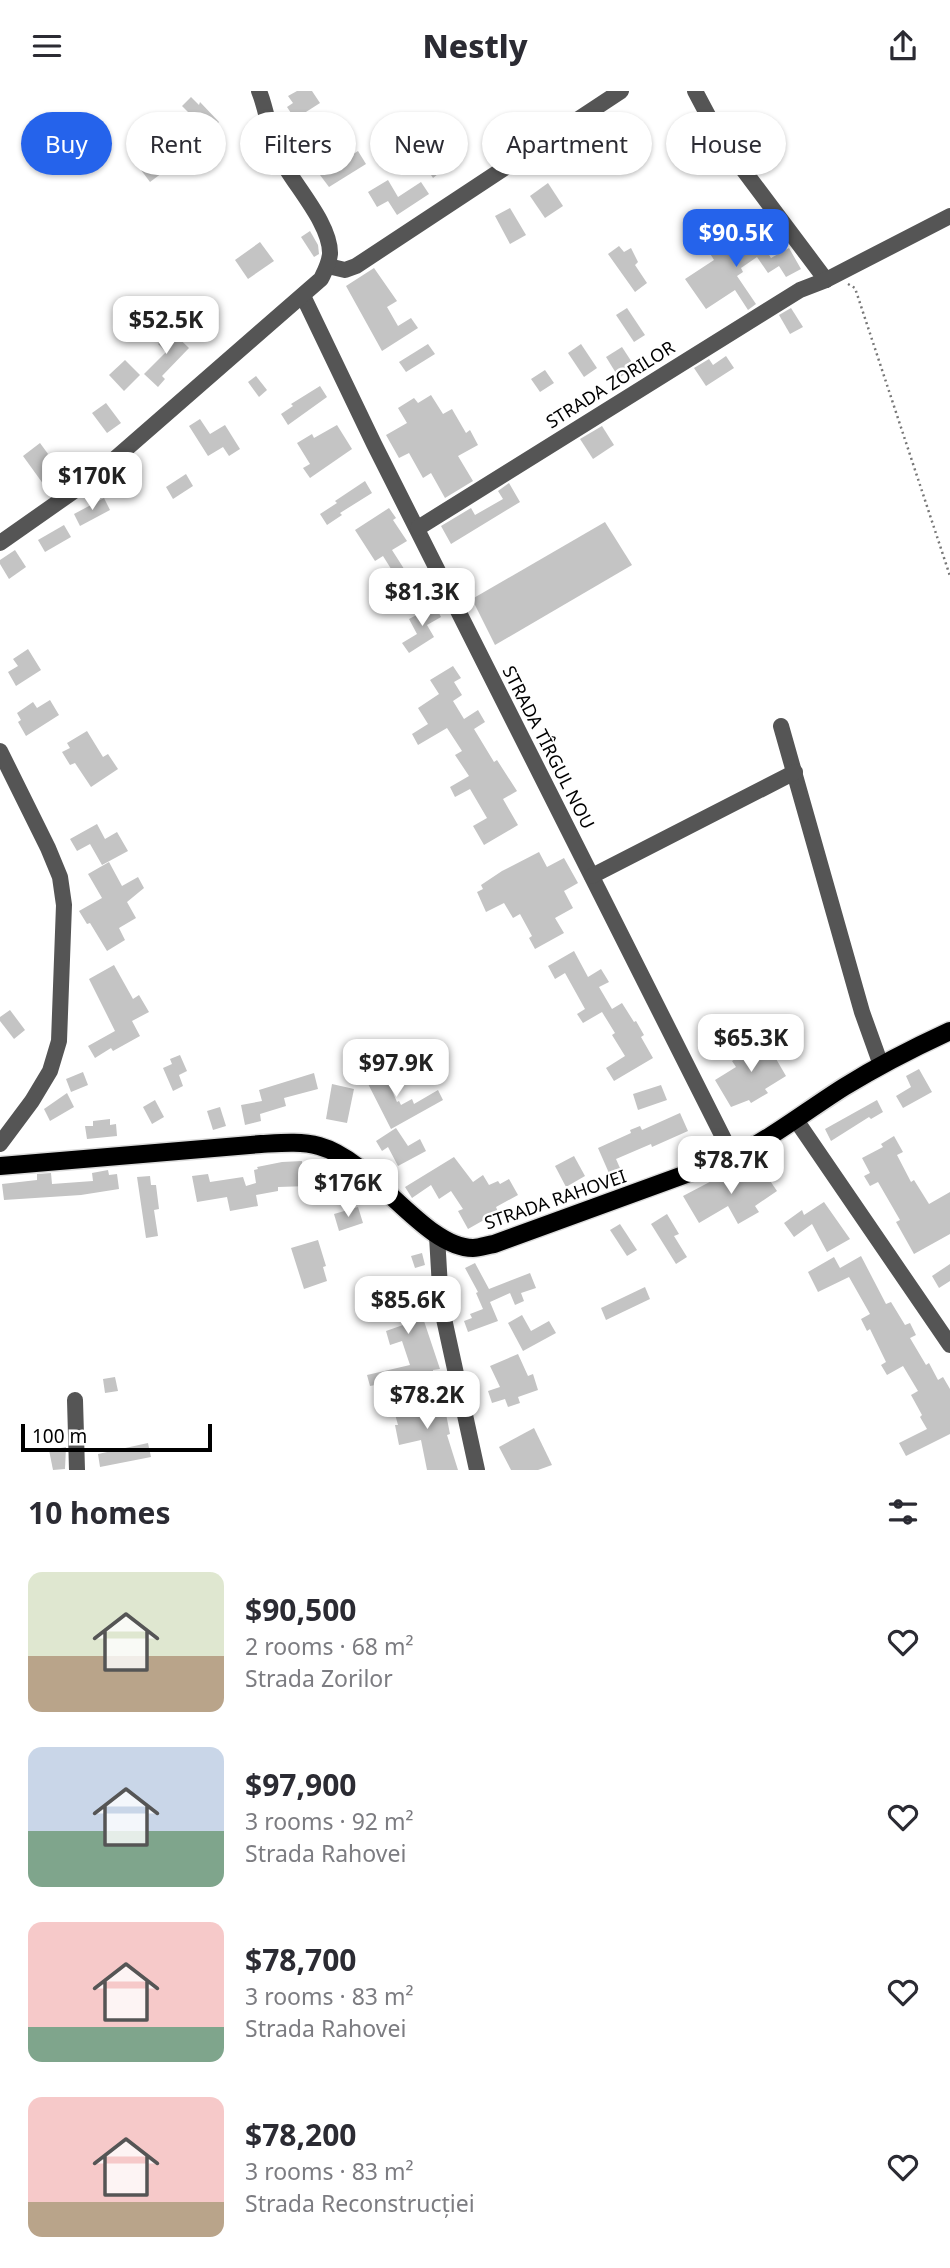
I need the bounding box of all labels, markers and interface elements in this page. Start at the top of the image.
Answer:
text: Nestly [422,24,528,67]
icon: menu [28,27,66,65]
icon: share [884,27,922,65]
chip: Buy [21,112,112,175]
chip: Rent [126,112,226,175]
chip: Filters [240,112,356,175]
chip: New [370,112,468,175]
chip: Apartment [482,112,652,175]
chip: House [666,112,786,175]
pin: $90.5K [679,209,793,269]
text: $90.5K [699,216,773,248]
pin: $52.5K [109,296,223,356]
text: $52.5K [129,303,203,335]
street label: STRADA ZORILOR [541,335,679,433]
pin: $170K [43,453,141,512]
text: $170K [58,459,126,491]
pin: $81.3K [365,568,479,628]
text: $81.3K [385,575,459,607]
street label: STRADA TÎRGUL NOU [497,661,601,833]
pin: $65.3K [694,1014,808,1074]
text: $65.3K [714,1021,788,1053]
pin: $97.9K [339,1039,453,1099]
text: $97.9K [359,1046,433,1078]
pin: $78.7K [674,1137,788,1196]
text: $78.7K [694,1143,768,1175]
pin: $176K [299,1159,397,1219]
street label: STRADA RAHOVEI [481,1164,629,1234]
text: $176K [314,1166,382,1198]
pin: $85.6K [351,1277,465,1336]
text: $85.6K [371,1283,445,1315]
pin: $78.2K [370,1371,484,1431]
text: $78.2K [390,1378,464,1410]
scale bar [21,1421,212,1453]
text: 100 m [32,1423,87,1449]
text: 10 homes [28,1492,171,1533]
icon: filters [884,1493,922,1531]
text: $90,500 [245,1589,357,1630]
icon: home [84,1600,168,1684]
icon: heart [884,1623,922,1661]
text: 2 rooms · 68 m² [245,1630,414,1662]
text: Strada Zorilor [245,1662,393,1694]
text: $97,900 [245,1764,357,1805]
icon: home [84,1775,168,1859]
icon: heart [884,1798,922,1836]
text: 3 rooms · 92 m² [245,1805,414,1837]
text: Strada Rahovei [245,1837,406,1869]
text: $78,700 [245,1939,357,1980]
icon: home [84,1950,168,2034]
icon: heart [884,1973,922,2011]
text: 3 rooms · 83 m² [245,1980,414,2012]
text: Strada Rahovei [245,2012,406,2044]
text: $78,200 [245,2114,357,2155]
icon: home [84,2125,168,2209]
icon: heart [884,2148,922,2186]
text: 3 rooms · 83 m² [245,2155,414,2187]
text: Strada Reconstrucției [245,2187,475,2219]

